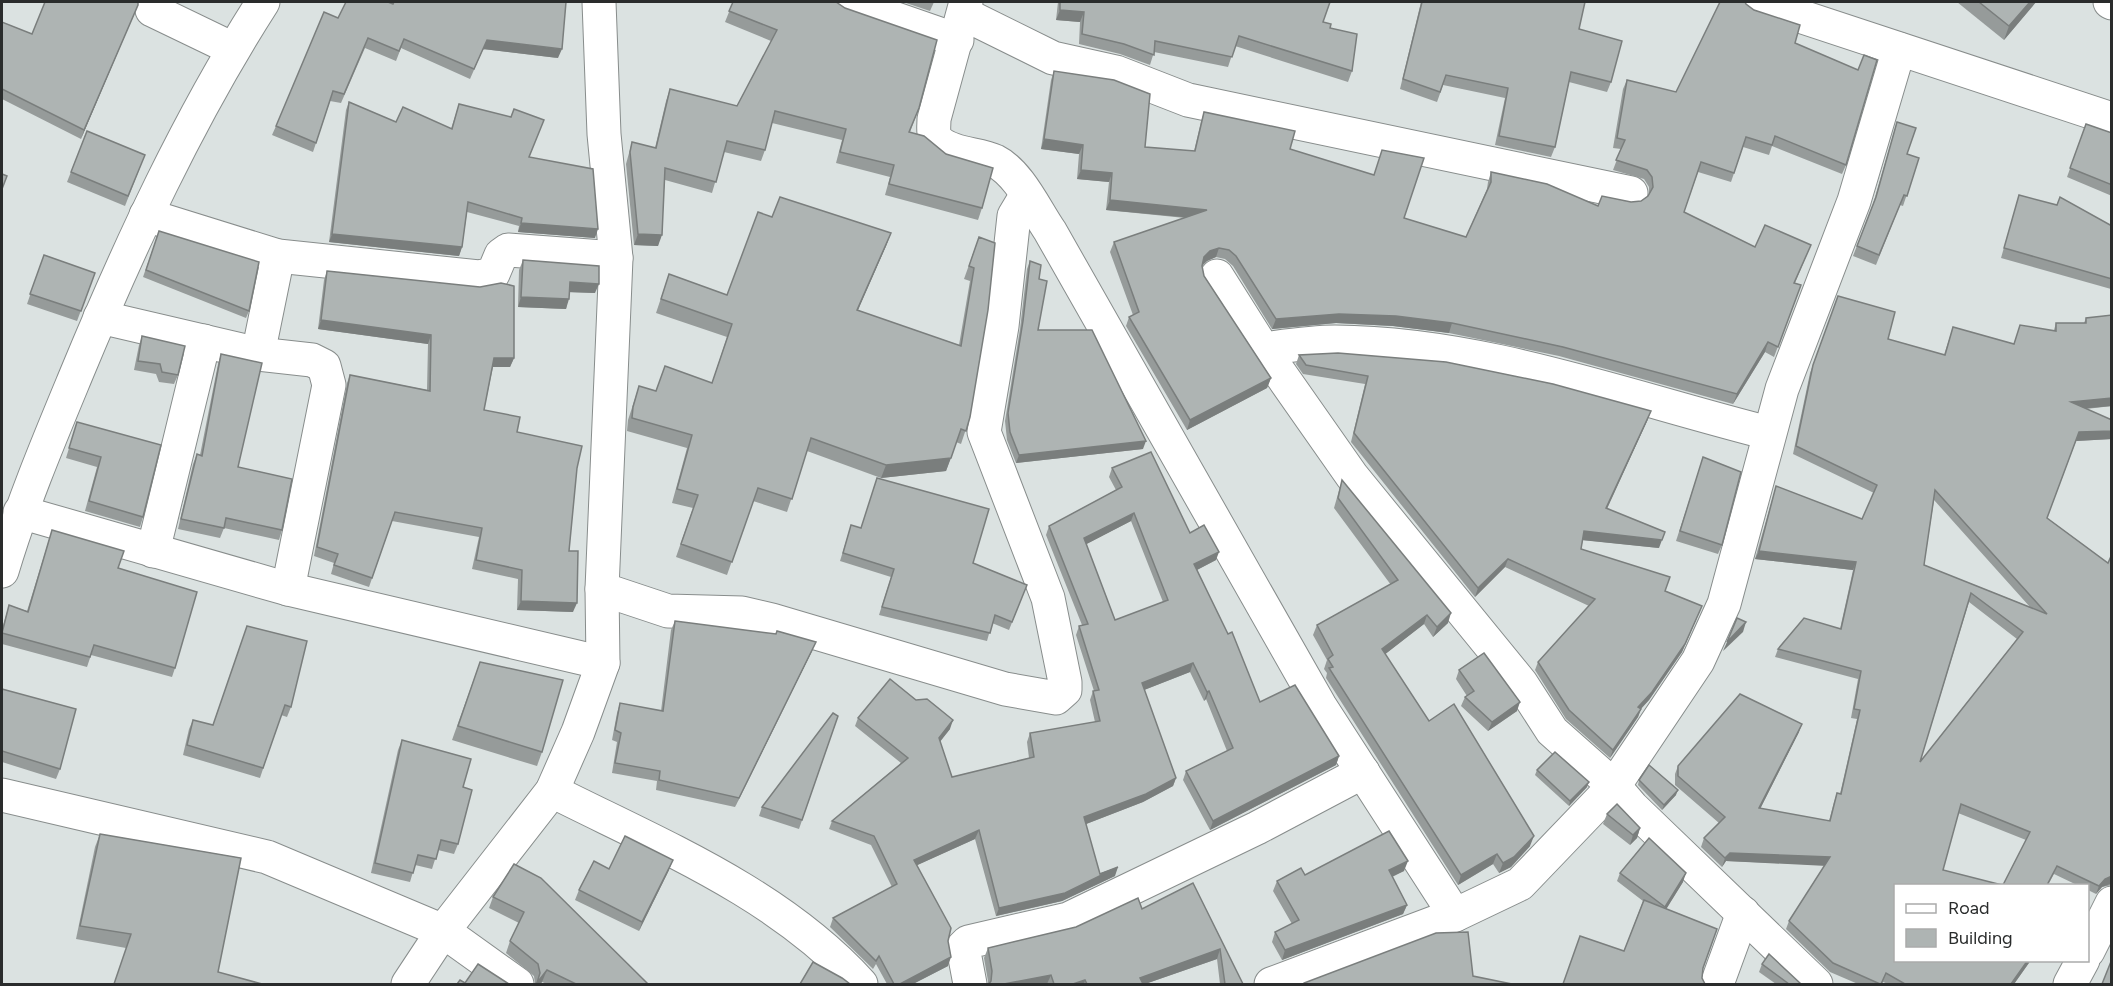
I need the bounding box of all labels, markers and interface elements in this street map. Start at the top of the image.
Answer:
legend [1894,884,2089,962]
text: Road [1948,897,1989,919]
text: Building [1948,927,2013,949]

